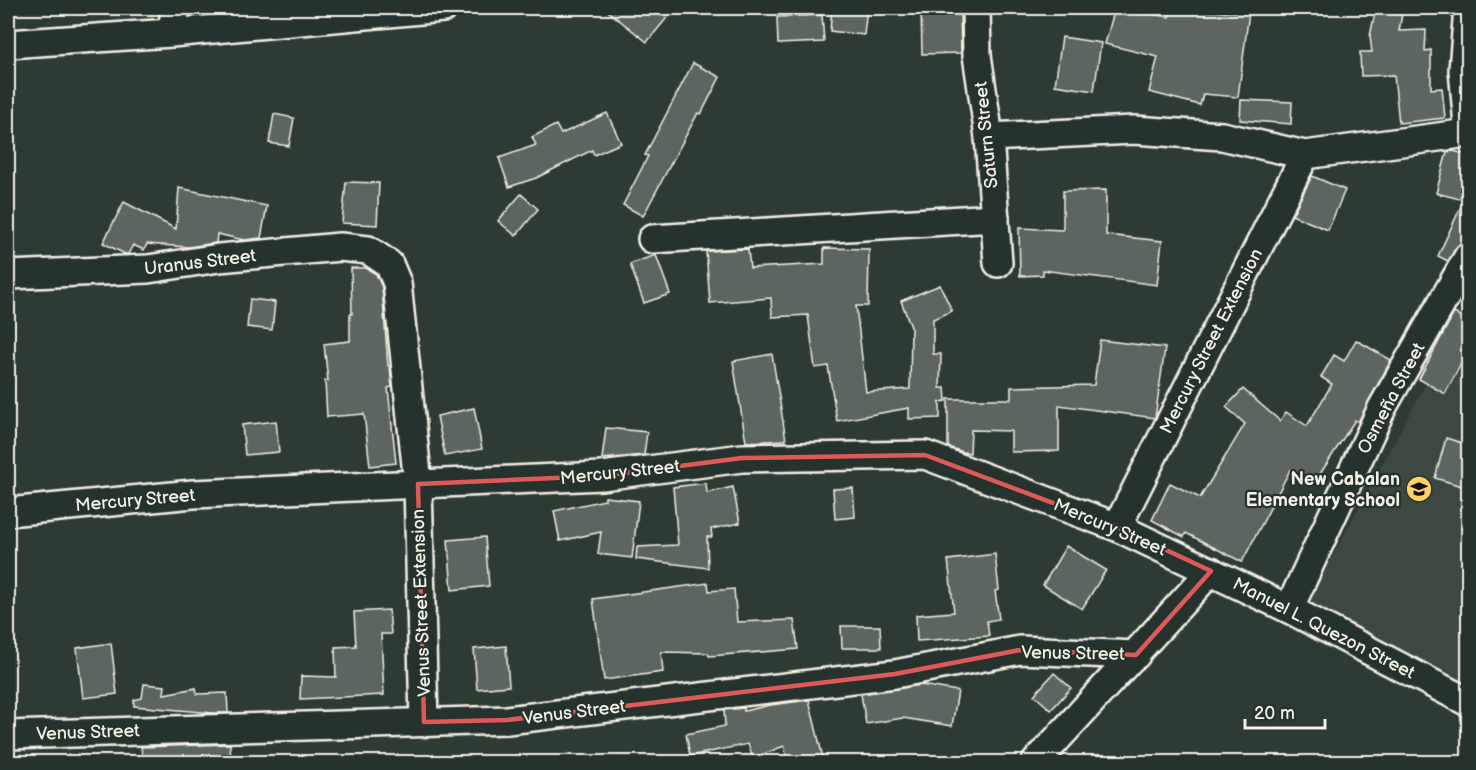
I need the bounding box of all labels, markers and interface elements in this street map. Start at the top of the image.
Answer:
street label: Saturn Street [970,80,1003,189]
street label: Uranus Street [143,245,258,280]
street label: Mercury Street Extension [1156,245,1267,437]
street label: Osmeña Street [1353,339,1430,457]
street label: Mercury Street [559,456,681,489]
place label: New Cabalan Elementary School [1246,469,1400,511]
school or university icon: New Cabalan Elementary School [1404,474,1434,504]
street label: Mercury Street [74,485,196,516]
street label: Mercury Street [1050,494,1170,561]
street label: Venus Street Extension [408,509,435,697]
street label: Manuel L. Quezon Street [1229,573,1419,684]
street label: Venus Street [1021,642,1125,665]
scale bar [1245,692,1324,730]
street label: Venus Street [522,696,627,729]
text: 20 m [1254,703,1295,724]
street label: Venus Street [36,720,140,745]

